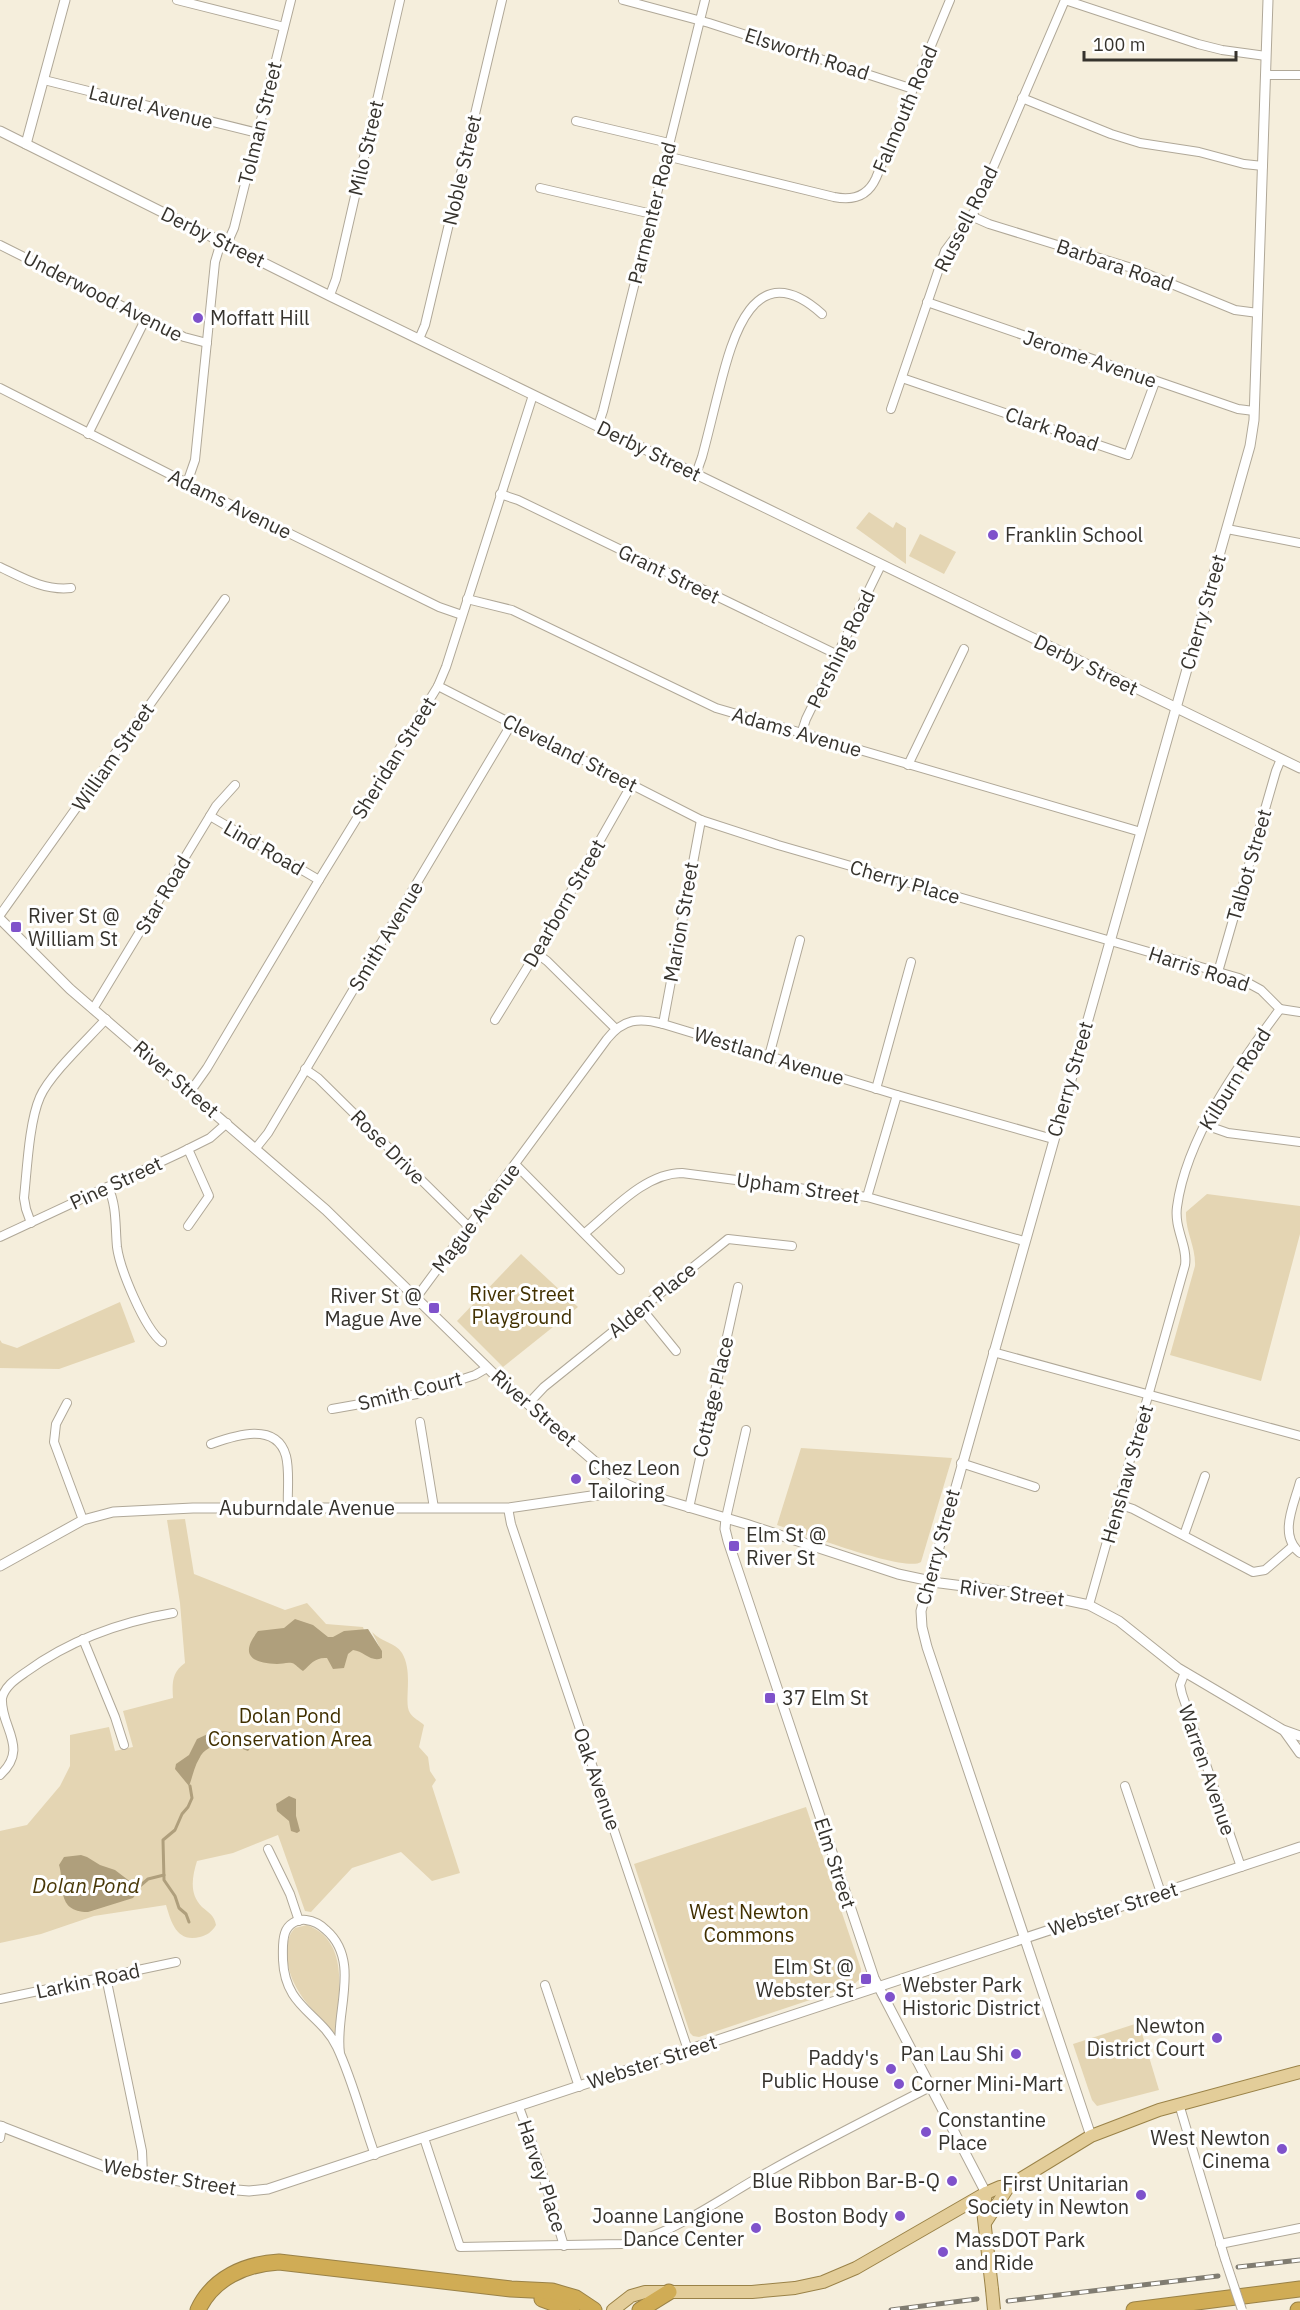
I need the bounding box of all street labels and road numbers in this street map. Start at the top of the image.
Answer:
street label: Elsworth Road [741,21,873,86]
street label: Falmouth Road [866,41,943,176]
street label: Tolman Street [231,59,288,187]
street label: Laurel Avenue [86,78,216,135]
street label: Milo Street [341,97,390,198]
street label: Noble Street [436,112,487,228]
street label: Parmenter Road [621,139,682,287]
street label: Russell Road [927,161,1004,277]
street label: Derby Street [157,200,270,273]
street label: Barbara Road [1053,232,1177,297]
street label: Underwood Avenue [19,244,188,347]
street label: Jerome Avenue [1020,323,1161,394]
street label: Clark Road [1002,400,1102,457]
street label: Derby Street [593,414,706,487]
street label: Adams Avenue [164,462,296,545]
street label: Grant Street [614,537,724,610]
street label: Cherry Street [1173,551,1232,673]
street label: Pershing Road [800,585,881,713]
street label: Derby Street [1030,628,1143,701]
street label: Sheridan Street [345,691,442,824]
street label: William Street [65,697,160,816]
street label: Adams Avenue [729,700,865,763]
street label: Cleveland Street [498,707,642,798]
street label: Talbot Street [1220,806,1277,924]
street label: Lind Road [219,814,309,881]
street label: Dearborn Street [516,834,611,972]
street label: Star Road [128,850,197,939]
street label: Cherry Place [847,853,963,910]
street label: Marion Street [657,860,704,984]
street label: Smith Avenue [342,876,429,996]
street label: Harris Road [1145,939,1253,998]
street label: Cherry Street [1040,1018,1099,1140]
street label: Westland Avenue [691,1020,848,1091]
street label: Kilburn Road [1193,1023,1277,1135]
street label: River Street [128,1034,225,1123]
street label: Rose Drive [345,1103,432,1190]
street label: Pine Street [65,1149,166,1216]
street label: Mague Avenue [425,1157,526,1278]
street label: Upham Street [735,1165,861,1210]
street label: Alden Place [602,1256,701,1343]
street label: Cottage Place [685,1334,740,1460]
street label: River Street [486,1363,583,1452]
street label: Smith Court [355,1365,465,1417]
street label: Henshaw Street [1094,1401,1159,1546]
street label: Cherry Street [909,1486,966,1608]
street label: Auburndale Avenue [219,1494,395,1521]
street label: River Street [958,1573,1066,1612]
street label: Warren Avenue [1172,1701,1242,1839]
street label: Oak Avenue [567,1724,628,1834]
street label: Elm Street [808,1814,863,1912]
street label: Webster Street [1045,1875,1181,1942]
street label: Larkin Road [33,1956,142,2005]
street label: Webster Street [584,2028,720,2095]
street label: Harvey Place [512,2116,573,2236]
street label: Webster Street [101,2152,239,2201]

